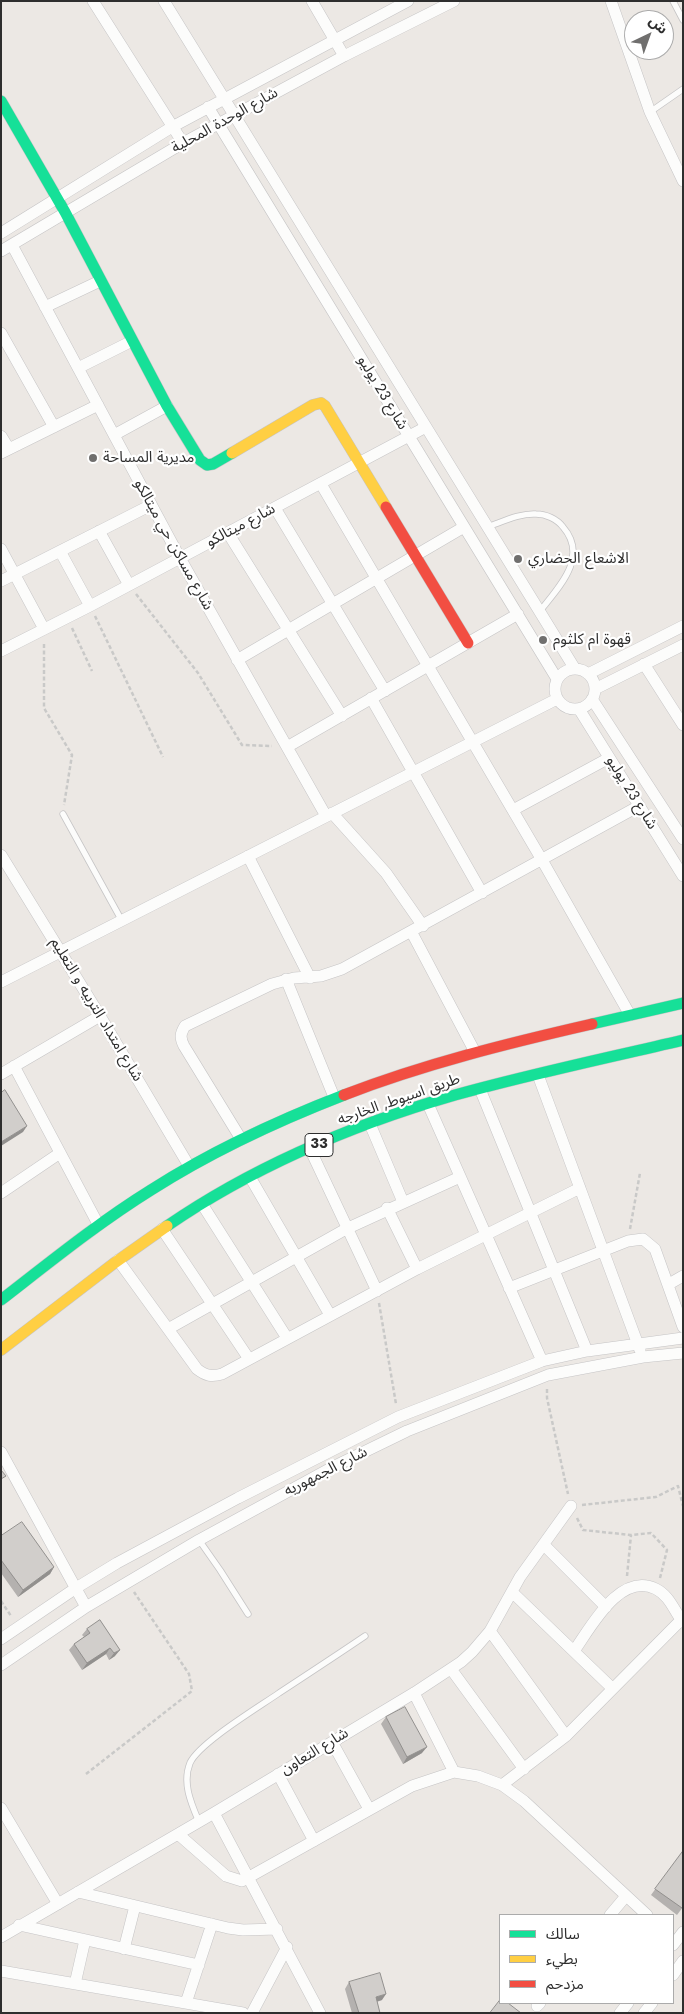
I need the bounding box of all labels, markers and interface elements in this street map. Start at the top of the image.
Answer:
north arrow [624,10,674,60]
text: ش [645,11,672,38]
street label: شارع الوحدة المحلية [169,84,281,158]
street label: شارع 23 يوليو [353,353,411,433]
place label: مديرية المساحة [103,449,194,467]
marker: مديرية المساحة [87,452,99,464]
street label: شارع مساكن حي ميتالكو [130,476,216,614]
street label: شارع ميتالكو [203,500,279,552]
place label: الاشعاع الحضاري [528,550,629,568]
marker: الاشعاع الحضاري [512,553,524,565]
place label: قهوة ام كلثوم [553,631,631,649]
marker: قهوة ام كلثوم [537,634,549,646]
street label: شارع 23 يوليو [601,753,661,833]
street label: شارع امتداد التربيه و التعليم [46,935,146,1085]
street label: طريق اسيوط, الخارجه [336,1071,462,1129]
road number: 33 [305,1134,333,1156]
street label: شارع الجمهوريه [281,1443,371,1501]
street label: شارع التعاون [278,1725,352,1779]
legend [499,1914,674,2004]
text: سالك [546,1923,580,1945]
text: بطيء [546,1948,578,1970]
text: مزدحم [546,1973,584,1995]

